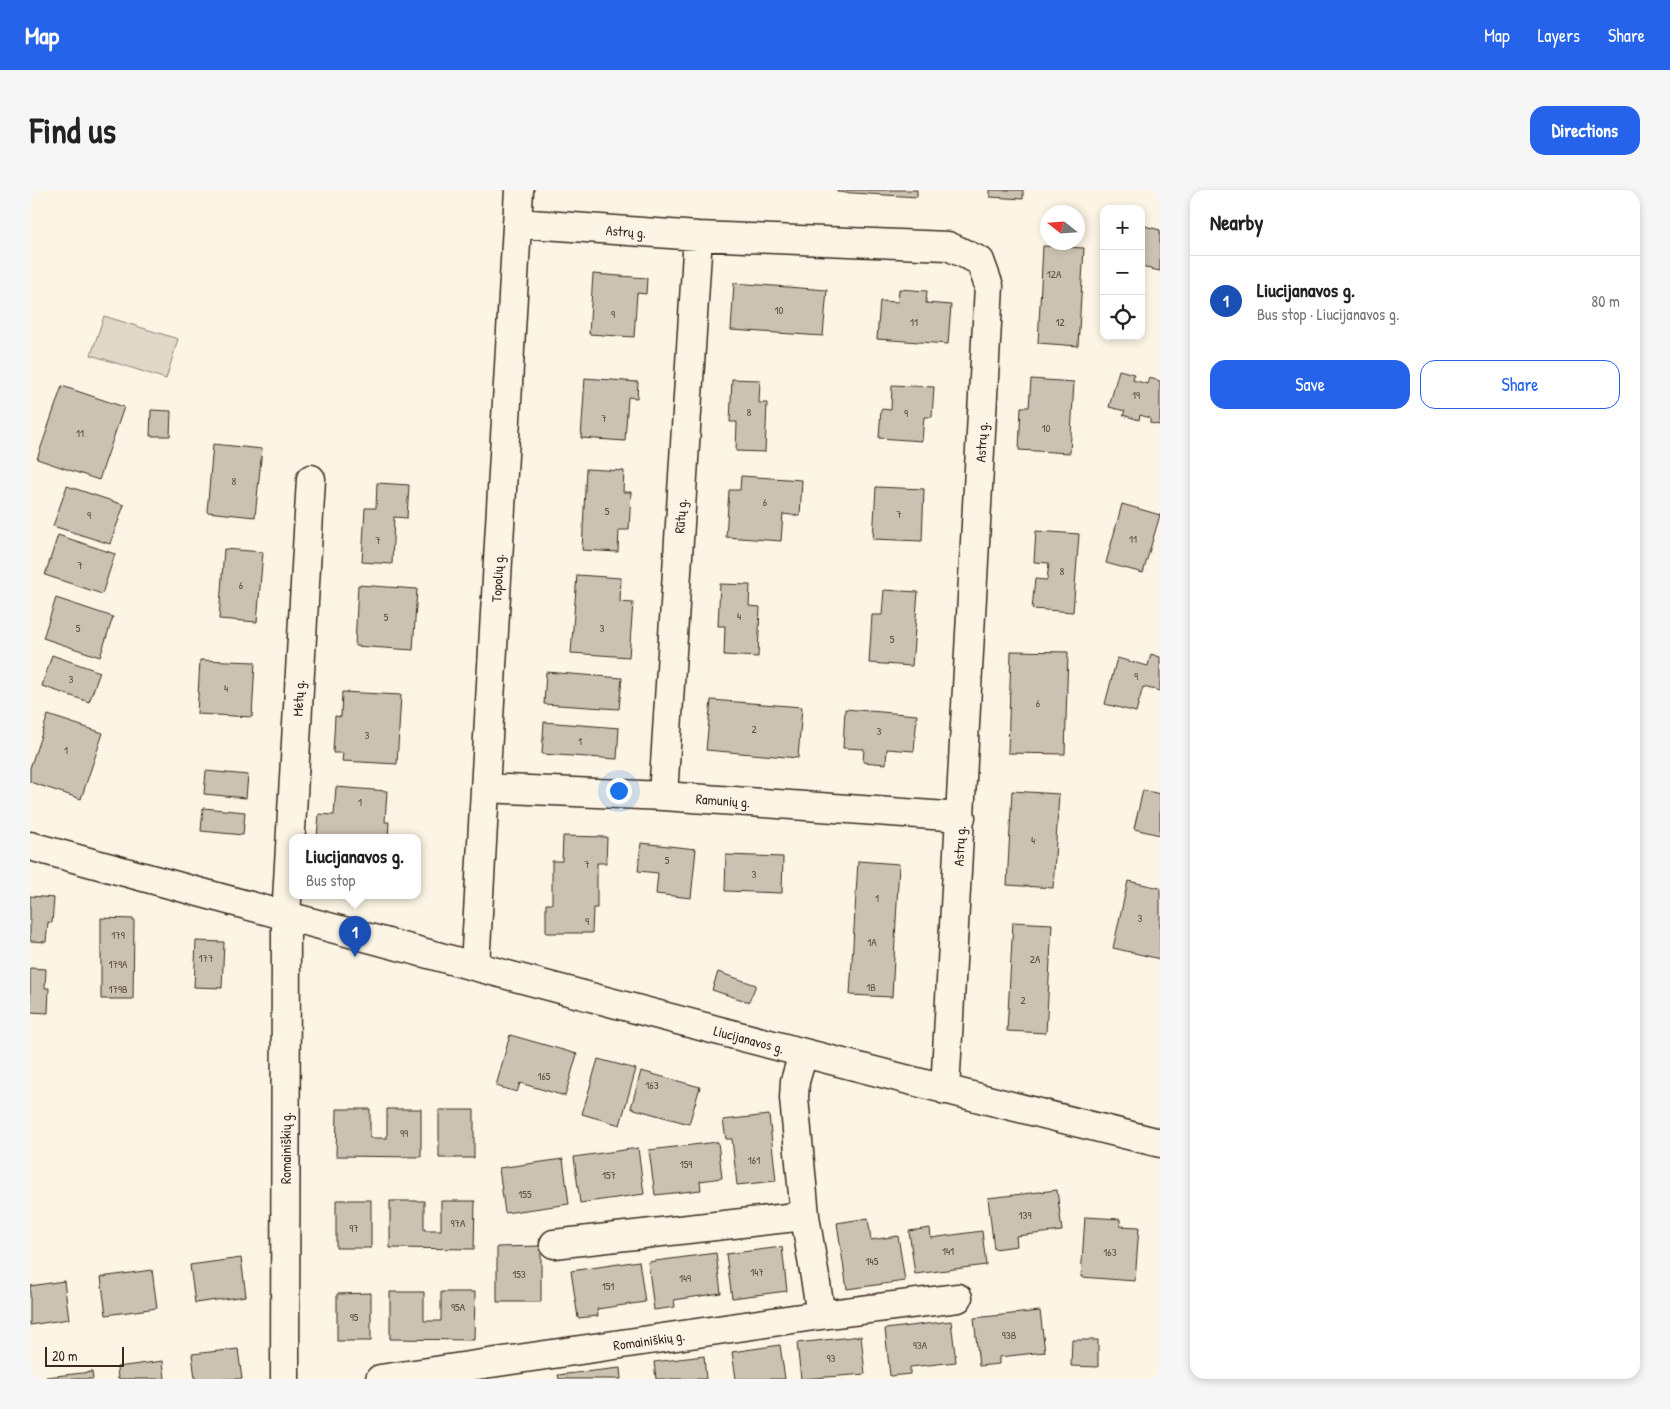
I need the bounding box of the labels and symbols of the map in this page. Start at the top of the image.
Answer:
north arrow [1040,205,1085,250]
street label: Astrų g. [605,220,647,243]
house number: 12A [1047,267,1062,281]
house number: 10 [775,303,784,317]
house number: 9 [611,307,615,321]
house number: 11 [910,315,918,329]
house number: 12 [1055,315,1065,329]
house number: 19 [1132,388,1140,402]
house number: 8 [747,405,752,419]
house number: 9 [904,406,908,420]
house number: 7 [601,411,607,425]
street label: Astrų g. [970,421,993,463]
house number: 10 [1042,421,1051,435]
house number: 11 [76,426,84,440]
house number: 8 [232,474,237,488]
house number: 6 [763,495,768,509]
street label: Rūtų g. [669,498,692,534]
house number: 5 [605,504,610,518]
house number: 7 [896,507,902,521]
house number: 9 [87,508,91,522]
house number: 11 [1129,532,1137,546]
house number: 7 [375,533,381,547]
street label: Topolių g. [486,553,509,603]
house number: 7 [77,558,83,572]
house number: 8 [1060,564,1065,578]
house number: 6 [239,578,244,592]
house number: 4 [737,609,741,623]
house number: 5 [384,610,389,624]
house number: 5 [76,621,81,635]
house number: 3 [600,621,605,635]
house number: 5 [890,632,895,646]
house number: 9 [1134,669,1138,683]
house number: 3 [69,672,74,686]
street label: Mėtų g. [288,679,309,717]
house number: 4 [224,681,228,695]
house number: 6 [1036,696,1041,710]
house number: 2 [751,722,757,736]
house number: 3 [877,724,882,738]
house number: 3 [365,728,370,742]
house number: 1 [578,734,582,748]
house number: 1 [64,743,68,757]
your location [606,778,632,804]
street label: Ramunių g. [695,789,751,812]
house number: 1 [358,795,362,809]
street label: Astrų g. [948,825,971,867]
house number: 4 [1031,833,1035,847]
house number: 5 [665,853,670,867]
house number: 7 [584,857,590,871]
house number: 3 [752,867,757,881]
house number: 1 [875,891,879,905]
house number: 3 [1138,911,1143,925]
house number: 9 [585,914,589,928]
pin: 1 [339,916,371,957]
house number: 179 [111,928,125,942]
house number: 1A [867,935,877,949]
house number: 177 [199,951,213,965]
house number: 2A [1030,952,1041,966]
house number: 179A [109,957,128,971]
house number: 1B [866,980,876,994]
house number: 179B [108,982,128,996]
house number: 2 [1020,993,1026,1007]
street label: Liucijanavos g. [711,1020,786,1058]
house number: 165 [537,1069,551,1083]
house number: 163 [645,1078,659,1092]
street label: Romainiškių g. [276,1112,296,1184]
house number: 99 [400,1126,408,1140]
house number: 161 [748,1153,760,1167]
house number: 159 [680,1157,692,1171]
house number: 157 [602,1168,616,1182]
house number: 155 [518,1187,532,1201]
house number: 139 [1019,1208,1031,1222]
house number: 97A [451,1216,466,1230]
house number: 97 [349,1221,359,1235]
house number: 141 [942,1244,954,1258]
house number: 163 [1103,1245,1117,1259]
house number: 145 [866,1254,879,1268]
house number: 147 [750,1265,764,1279]
house number: 153 [512,1267,526,1281]
house number: 149 [679,1271,691,1285]
house number: 151 [602,1279,614,1293]
house number: 95A [451,1300,466,1314]
house number: 95 [350,1310,359,1324]
street label: Romainiškių g. [612,1326,686,1355]
house number: 93B [1002,1328,1017,1342]
house number: 93A [913,1338,928,1352]
scale bar [45,1344,124,1367]
house number: 93 [827,1351,836,1365]

